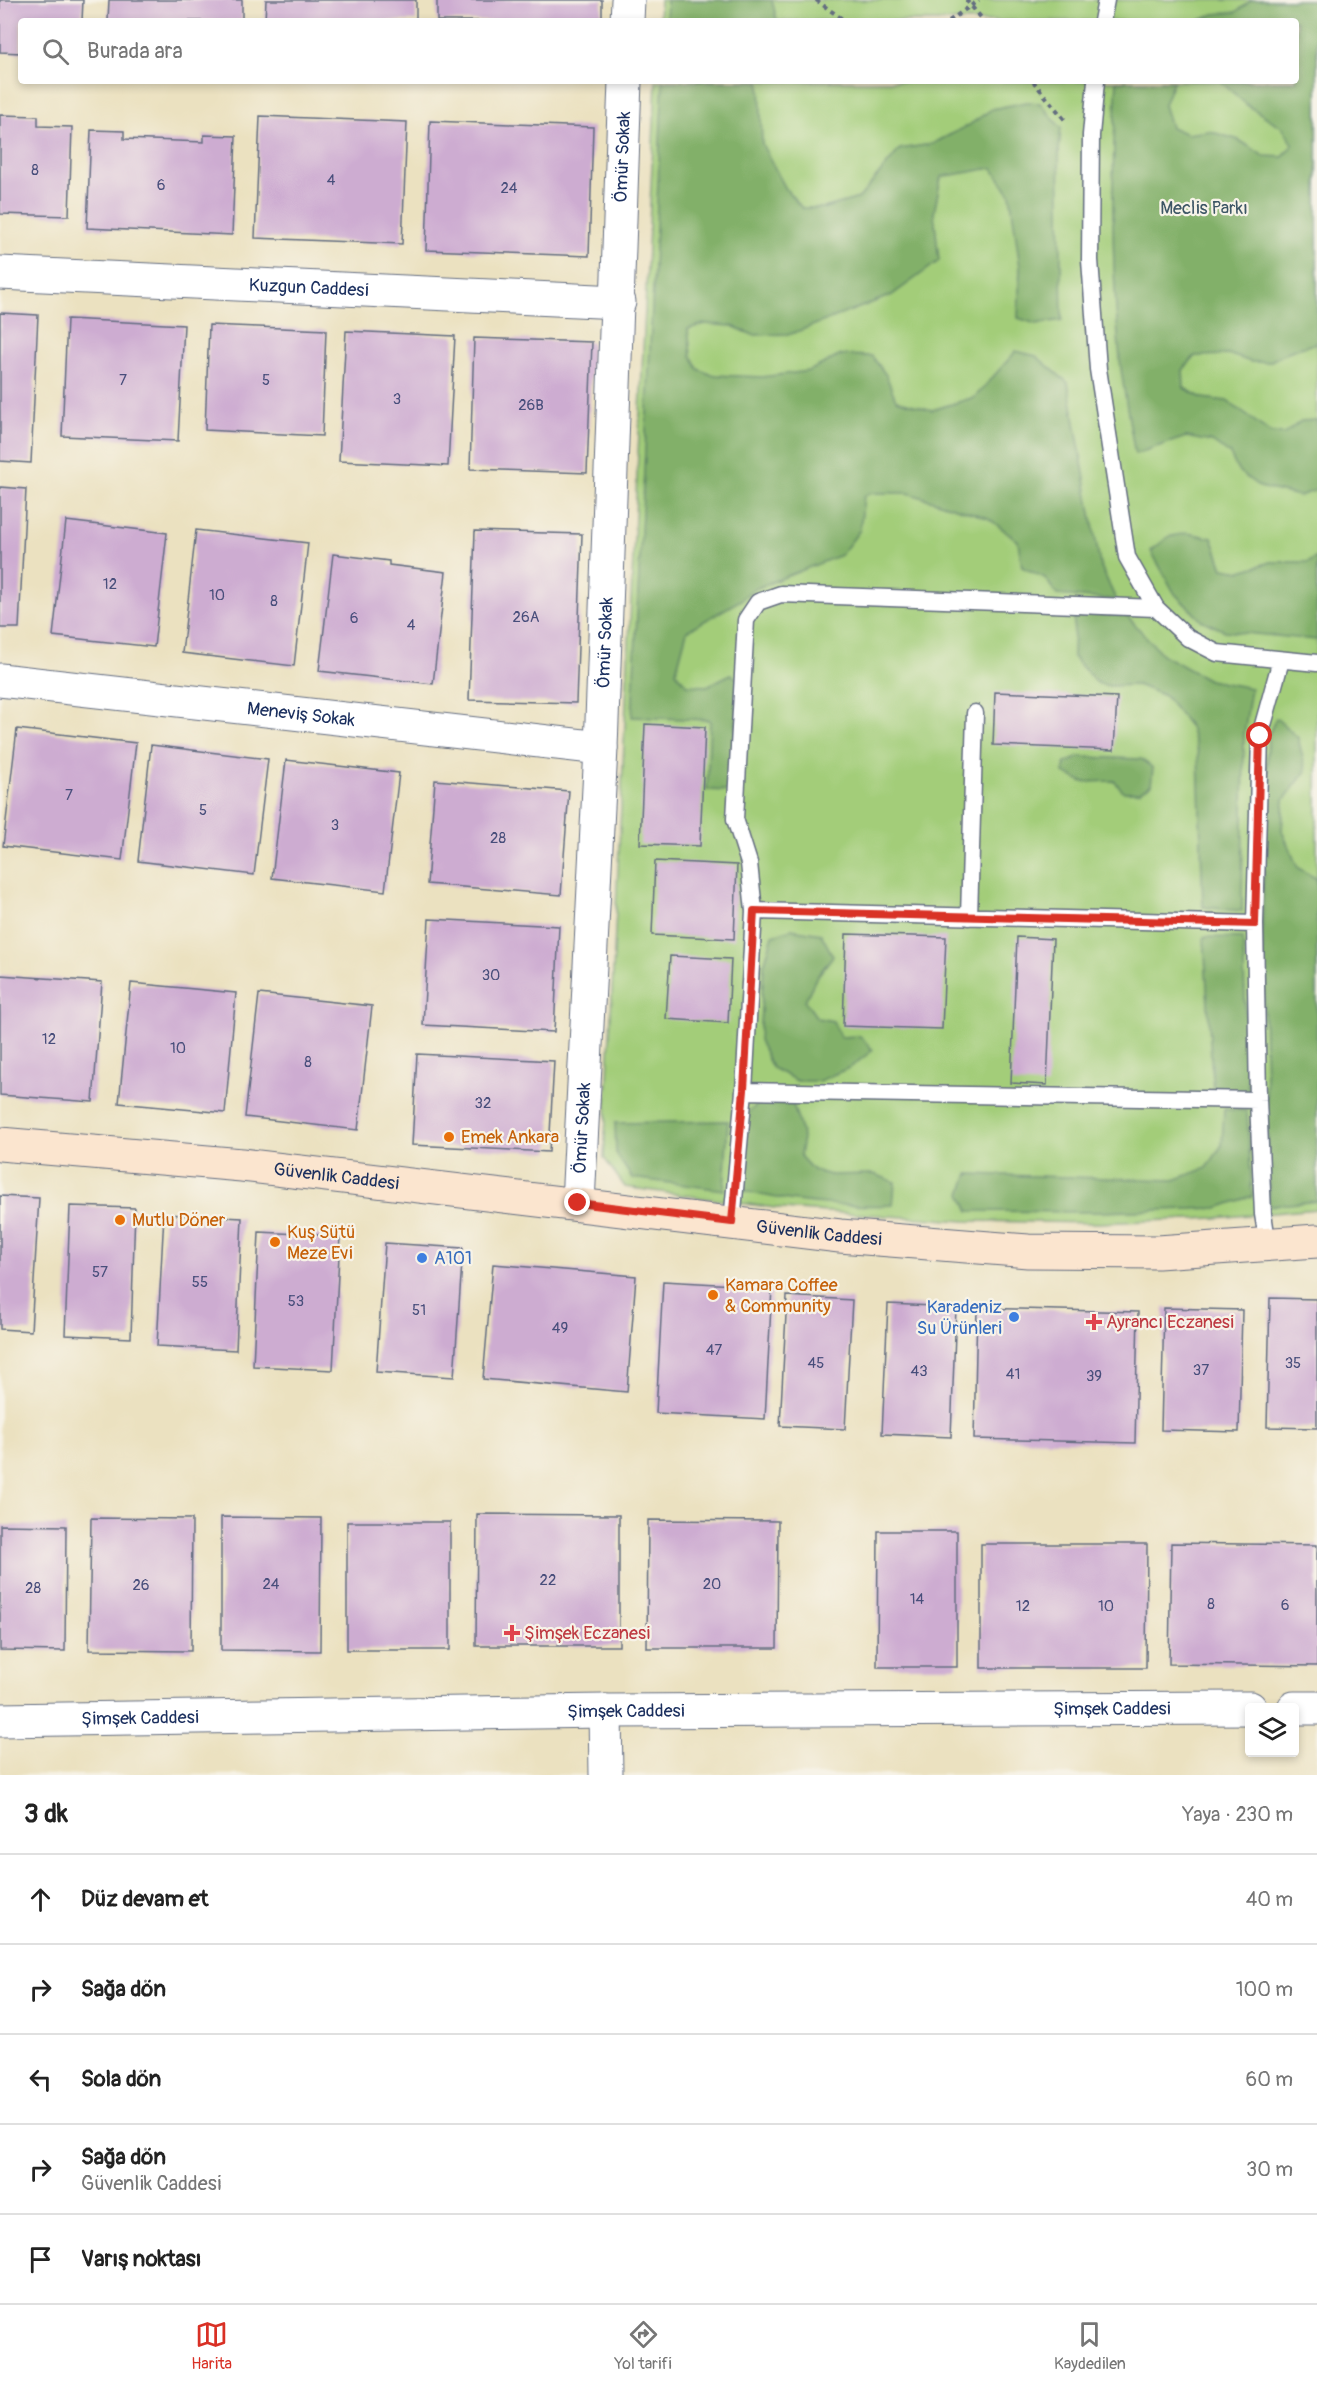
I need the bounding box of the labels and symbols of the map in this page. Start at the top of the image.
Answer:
street label: Ömür Sokak [610,110,636,203]
house number: 8 [31,161,39,180]
house number: 4 [327,171,336,190]
house number: 6 [157,176,165,195]
house number: 24 [500,179,518,198]
park label: Meclis Parkı [1160,197,1248,220]
street label: Kuzgun Caddesi [248,274,369,302]
house number: 7 [119,371,127,390]
house number: 5 [262,371,270,390]
house number: 3 [393,390,401,409]
house number: 26B [518,396,544,415]
house number: 12 [103,575,117,594]
house number: 10 [209,586,225,605]
house number: 8 [270,592,278,611]
street label: Ömür Sokak [592,596,618,689]
house number: 26A [513,608,540,627]
house number: 6 [350,609,358,628]
house number: 4 [407,616,416,635]
street label: Meneviş Sokak [246,697,357,732]
route start [1246,722,1272,748]
house number: 7 [65,786,73,805]
house number: 5 [199,801,207,820]
house number: 3 [331,816,339,835]
house number: 28 [490,829,506,848]
house number: 30 [482,966,500,985]
house number: 12 [42,1030,56,1049]
house number: 10 [170,1039,186,1058]
house number: 8 [304,1053,312,1072]
street label: Ömür Sokak [568,1081,596,1174]
house number: 32 [475,1094,491,1113]
place label: Emek Ankara [461,1126,559,1149]
marker: Emek Ankara [442,1130,456,1144]
street label: Güvenlik Caddesi [272,1158,400,1196]
route end [564,1189,590,1215]
place label: Mutlu Döner [132,1209,226,1232]
marker: Mutlu Döner [113,1213,127,1227]
street label: Güvenlik Caddesi [755,1215,883,1251]
place label: Kuş Sütü Meze Evi [287,1221,355,1265]
marker: Kuş Sütü Meze Evi [268,1235,282,1249]
place label: A101 [434,1247,472,1270]
marker: A101 [415,1251,429,1265]
house number: 57 [92,1263,108,1282]
house number: 55 [192,1273,208,1292]
place label: Kamara Coffee & Community [725,1274,838,1318]
marker: Kamara Coffee & Community [706,1288,720,1302]
house number: 53 [288,1292,304,1311]
place label: Karadeniz Su Ürünleri [917,1296,1002,1340]
house number: 51 [412,1301,426,1320]
marker: Karadeniz Su Ürünleri [1007,1310,1021,1324]
place label: Ayrancı Eczanesi [1106,1311,1234,1334]
marker: Ayrancı Eczanesi [1087,1315,1101,1329]
house number: 49 [552,1319,568,1338]
house number: 47 [706,1341,722,1360]
house number: 45 [808,1354,824,1373]
house number: 35 [1285,1354,1301,1373]
house number: 37 [1193,1361,1209,1380]
house number: 43 [910,1362,928,1381]
house number: 41 [1006,1365,1020,1384]
house number: 39 [1086,1367,1102,1386]
house number: 22 [540,1571,556,1590]
house number: 24 [262,1575,280,1594]
house number: 20 [703,1575,721,1594]
house number: 26 [132,1576,150,1595]
house number: 28 [25,1579,41,1598]
house number: 14 [910,1590,925,1609]
house number: 8 [1207,1595,1215,1614]
house number: 6 [1281,1596,1289,1615]
house number: 12 [1016,1597,1030,1616]
house number: 10 [1098,1597,1114,1616]
place label: Şimşek Eczanesi [524,1622,650,1645]
marker: Şimşek Eczanesi [505,1626,519,1640]
street label: Şimşek Caddesi [1053,1697,1171,1721]
street label: Şimşek Caddesi [567,1700,685,1724]
street label: Şimşek Caddesi [81,1706,199,1731]

